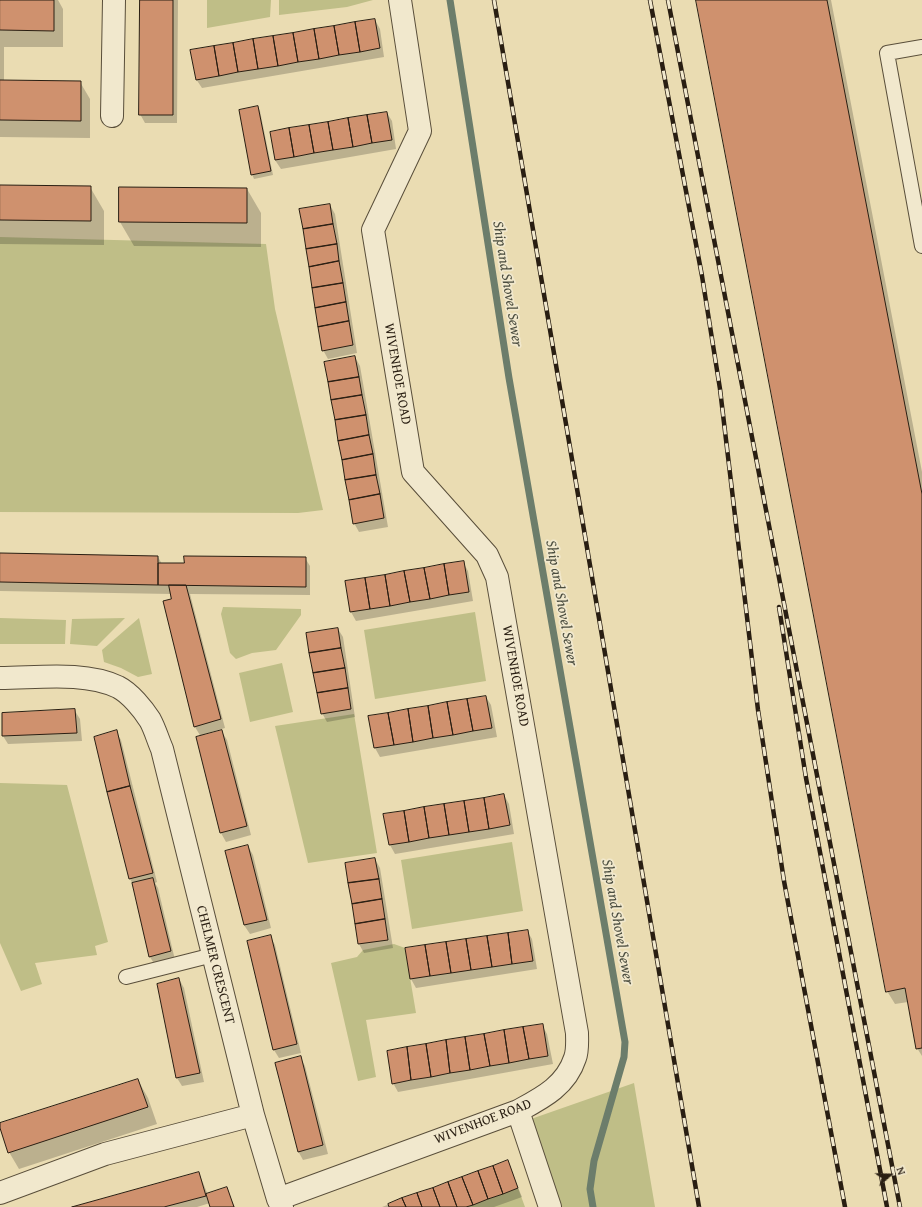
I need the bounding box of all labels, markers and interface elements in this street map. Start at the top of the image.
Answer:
water label: Ship and Shovel Sewer [488,220,526,348]
street label: WIVENHOE ROAD [380,322,414,426]
water label: Ship and Shovel Sewer [541,539,581,667]
street label: WIVENHOE ROAD [498,624,532,728]
water label: Ship and Shovel Sewer [597,858,637,986]
street label: CHELMER CRESCENT [192,904,238,1026]
street label: WIVENHOE ROAD [432,1096,534,1148]
north arrow [870,1155,910,1195]
text: N [892,1165,910,1177]

